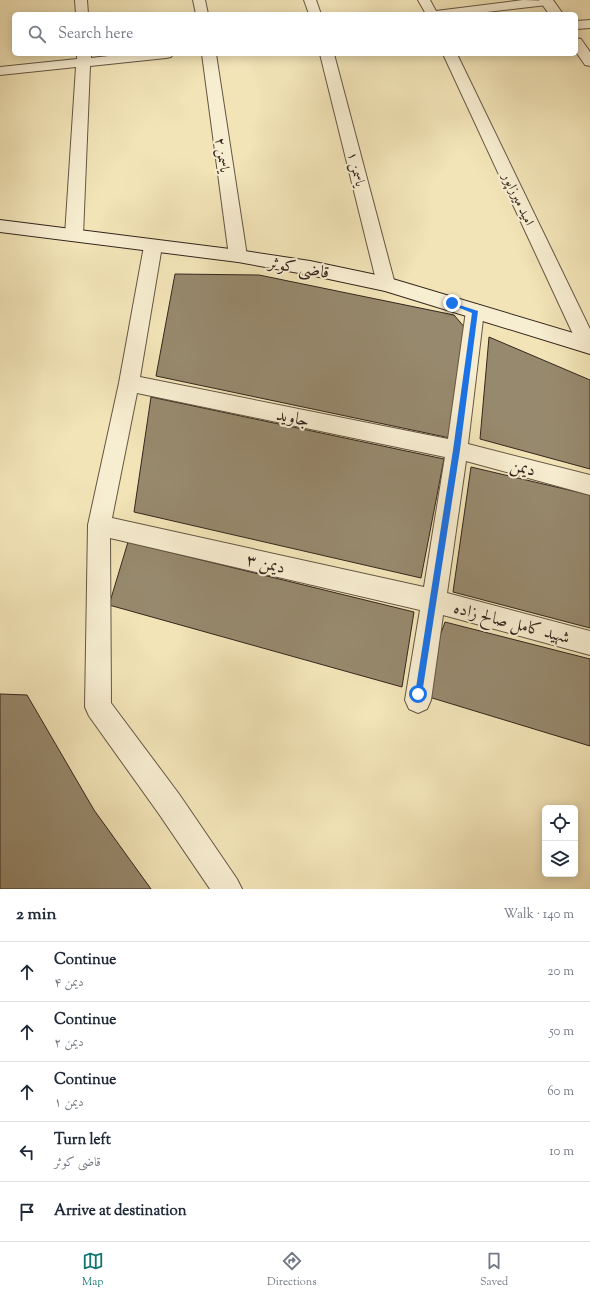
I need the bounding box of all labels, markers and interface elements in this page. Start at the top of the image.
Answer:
search box [12,12,578,56]
icon: search [26,23,48,45]
text: Search here [58,24,133,45]
street label: یاسمن ۲ [209,136,234,176]
street label: یاسمن ۱ [341,150,369,190]
street label: امید میرزاپور [495,168,538,230]
street label: قاضی کوثر [264,251,331,286]
route end [443,294,461,312]
street label: جاوید [274,404,311,434]
street label: دیمن [507,454,538,484]
street label: دیمن ۳ [244,549,287,581]
street label: شهید کامل صالح زاده [450,597,572,652]
route start [409,685,427,703]
map controls [542,805,578,877]
button: locate [542,805,578,841]
button: layers [542,841,578,877]
text: 2 min [16,903,57,927]
text: Walk · 140 m [503,906,574,924]
text: Continue [54,950,116,971]
icon: ahead [16,961,38,983]
text: 20 m [548,963,574,981]
text: دیمن ۴ [54,974,84,992]
text: Continue [54,1010,116,1031]
icon: ahead [16,1021,38,1043]
text: 50 m [549,1023,574,1041]
text: دیمن ۲ [54,1034,84,1052]
text: Continue [54,1070,116,1091]
icon: ahead [16,1081,38,1103]
text: 60 m [547,1083,574,1101]
text: دیمن ۱ [54,1094,84,1112]
text: Turn left [54,1130,111,1151]
icon: left [16,1141,38,1163]
text: 10 m [549,1143,574,1161]
text: قاضی کوثر [54,1154,101,1172]
icon: arrive [16,1201,38,1223]
text: Arrive at destination [54,1201,187,1222]
tab: Map [82,1250,104,1290]
tab: Directions [267,1250,317,1290]
tab: Saved [480,1250,508,1290]

